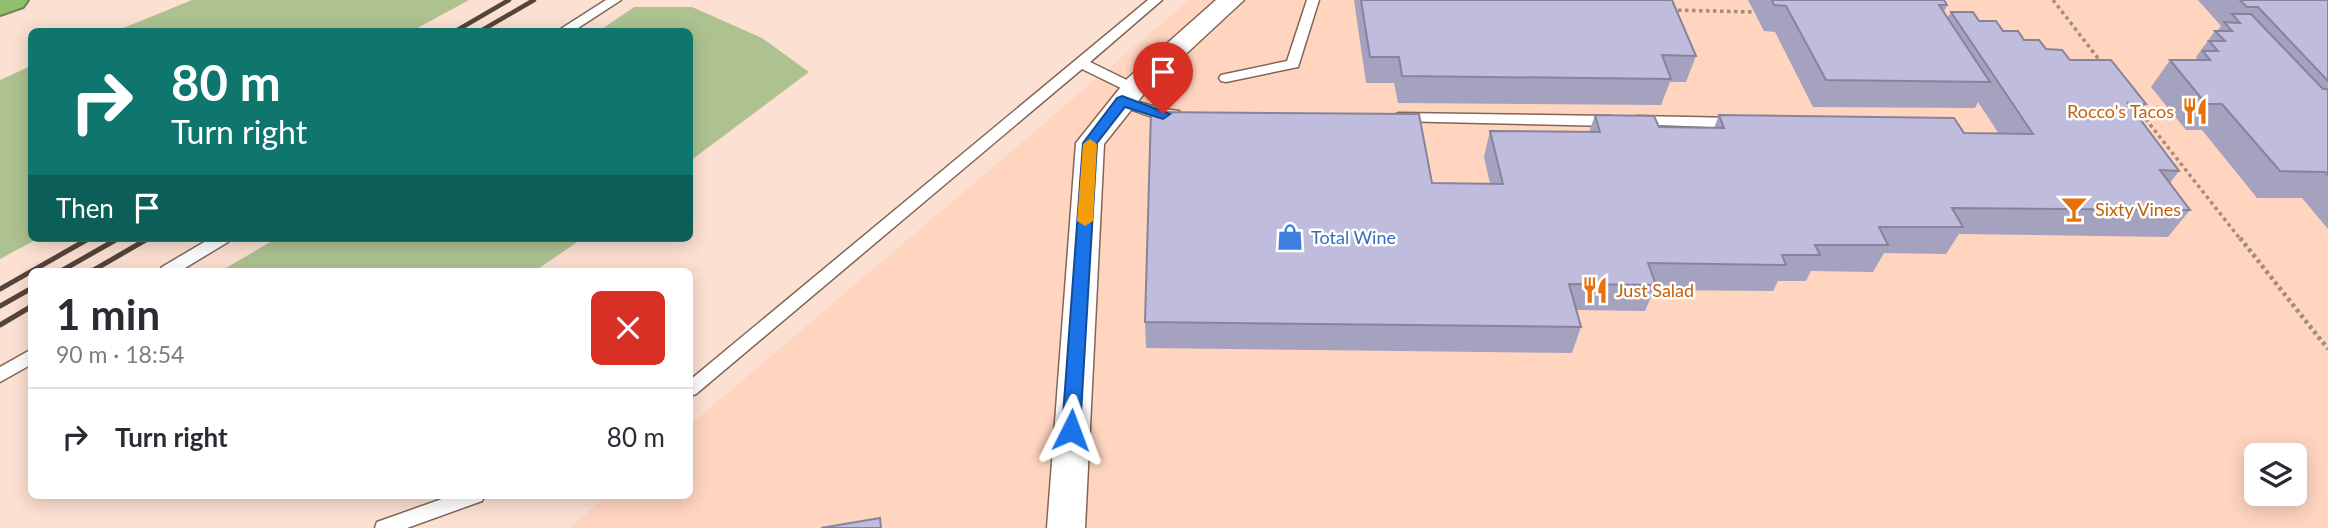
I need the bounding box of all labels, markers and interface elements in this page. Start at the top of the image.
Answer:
pin [1133,42,1193,114]
text: 80 m [171,53,281,111]
icon: arrive [1144,53,1182,91]
icon: right [56,56,147,147]
restaurant icon: Rocco's Tacos [2180,96,2210,126]
place label: Rocco's Tacos [2067,100,2174,122]
text: Turn right [171,112,307,151]
icon: arrive [128,189,166,227]
text: Then [56,192,114,224]
bar icon: Sixty Vines [2059,194,2089,224]
place label: Sixty Vines [2095,198,2181,220]
shop icon: Total Wine [1275,222,1305,252]
place label: Total Wine [1311,226,1396,248]
restaurant icon: Just Salad [1580,275,1610,305]
place label: Just Salad [1616,279,1694,301]
text: 1 min [56,289,160,339]
button: close [591,291,665,365]
text: 90 m · 18:54 [56,340,184,368]
position arrow [1034,393,1108,467]
icon: right [56,418,94,456]
text: Turn right [115,421,228,453]
text: 80 m [607,421,665,453]
map controls [2244,443,2307,506]
button: layers [2244,443,2307,506]

